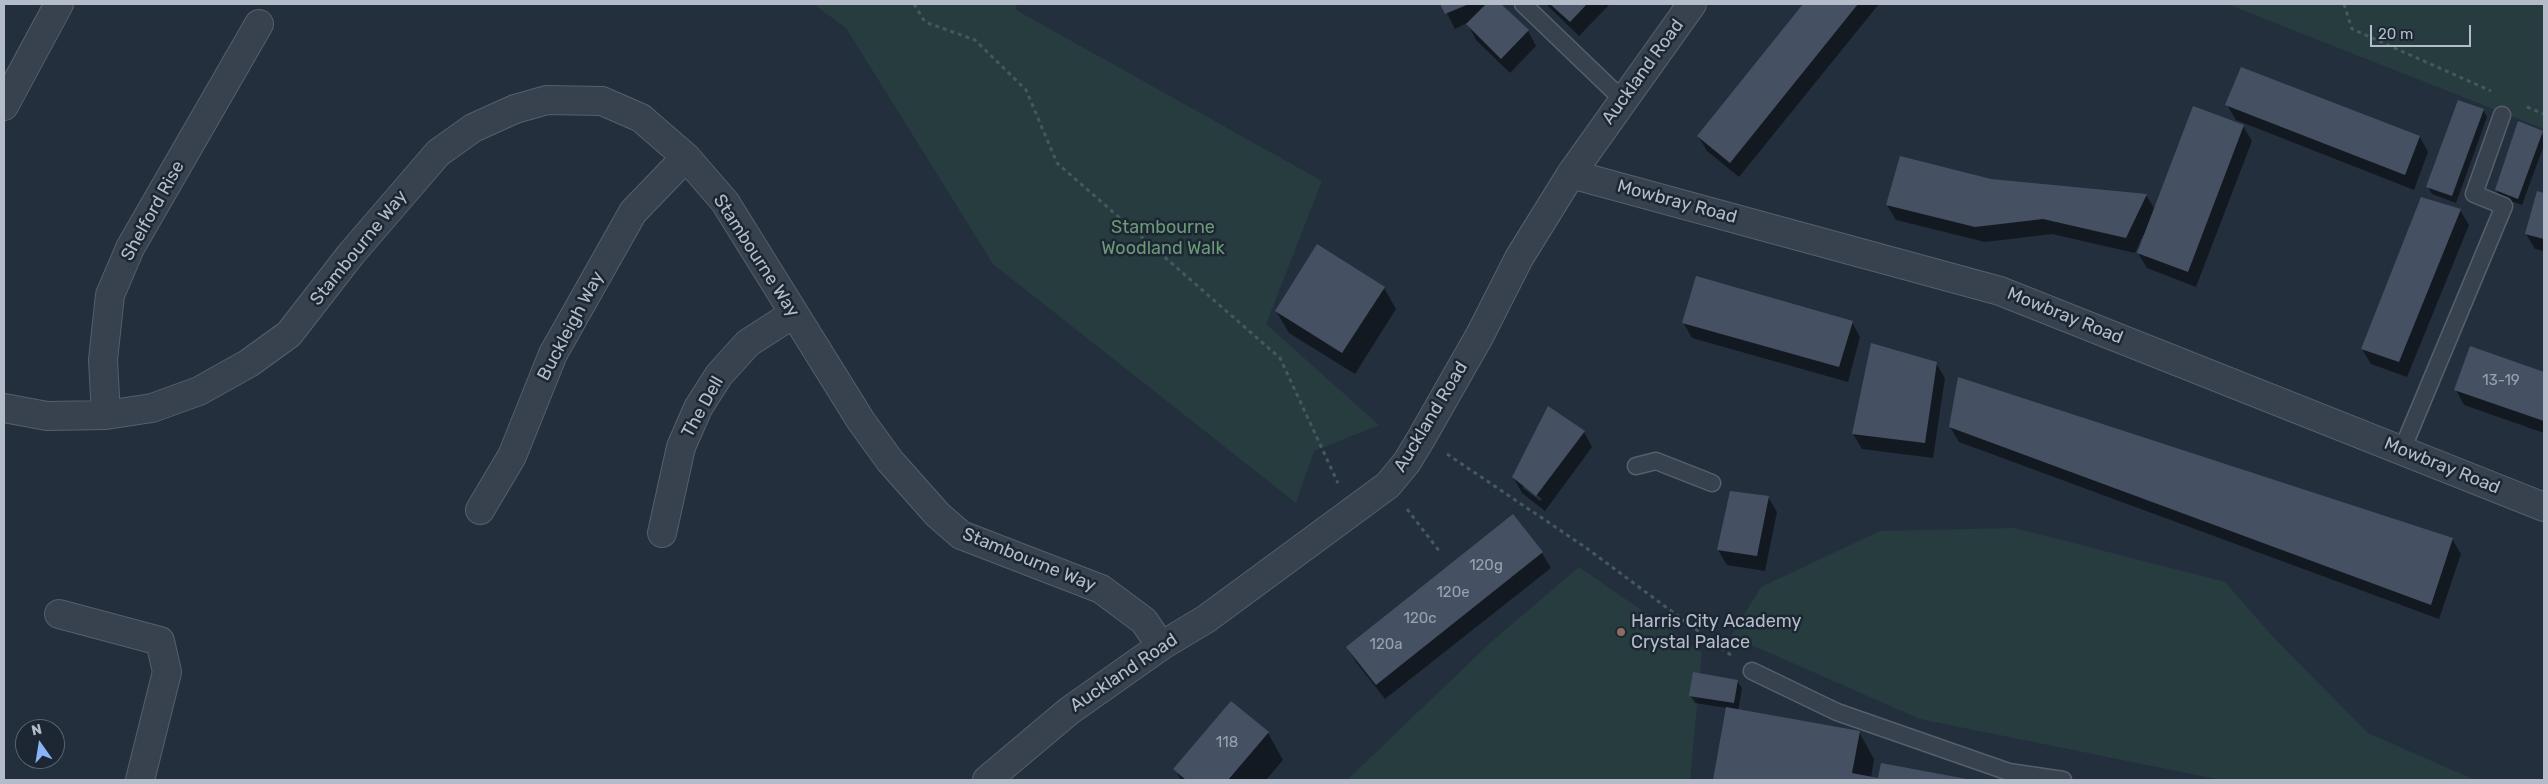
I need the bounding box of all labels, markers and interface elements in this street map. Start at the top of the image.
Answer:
street label: Auckland Road [1598,15,1688,129]
scale bar [2373,15,2474,47]
text: 20 m [2378,25,2413,43]
street label: Shelford Rise [117,157,189,265]
street label: Mowbray Road [1615,176,1739,228]
street label: Stambourne Way [306,186,412,310]
street label: Stambourne Way [708,191,804,321]
park label: Stambourne Woodland Walk [1101,217,1225,260]
street label: Buckleigh Way [533,268,609,384]
street label: Mowbray Road [2004,283,2126,349]
street label: Auckland Road [1390,358,1472,476]
house number: 13-19 [2482,372,2520,390]
street label: The Dell [677,373,729,441]
street label: Mowbray Road [2381,433,2503,499]
street label: Stambourne Way [959,523,1099,597]
house number: 120g [1469,557,1503,575]
house number: 120e [1436,584,1470,602]
house number: 120c [1403,610,1437,628]
place label: Harris City Academy Crystal Palace [1631,611,1801,654]
marker: Harris City Academy Crystal Palace [1615,626,1627,638]
street label: Auckland Road [1066,629,1182,717]
house number: 120a [1369,636,1403,654]
north arrow [15,719,65,769]
text: N [30,720,44,739]
house number: 118 [1216,734,1238,752]

